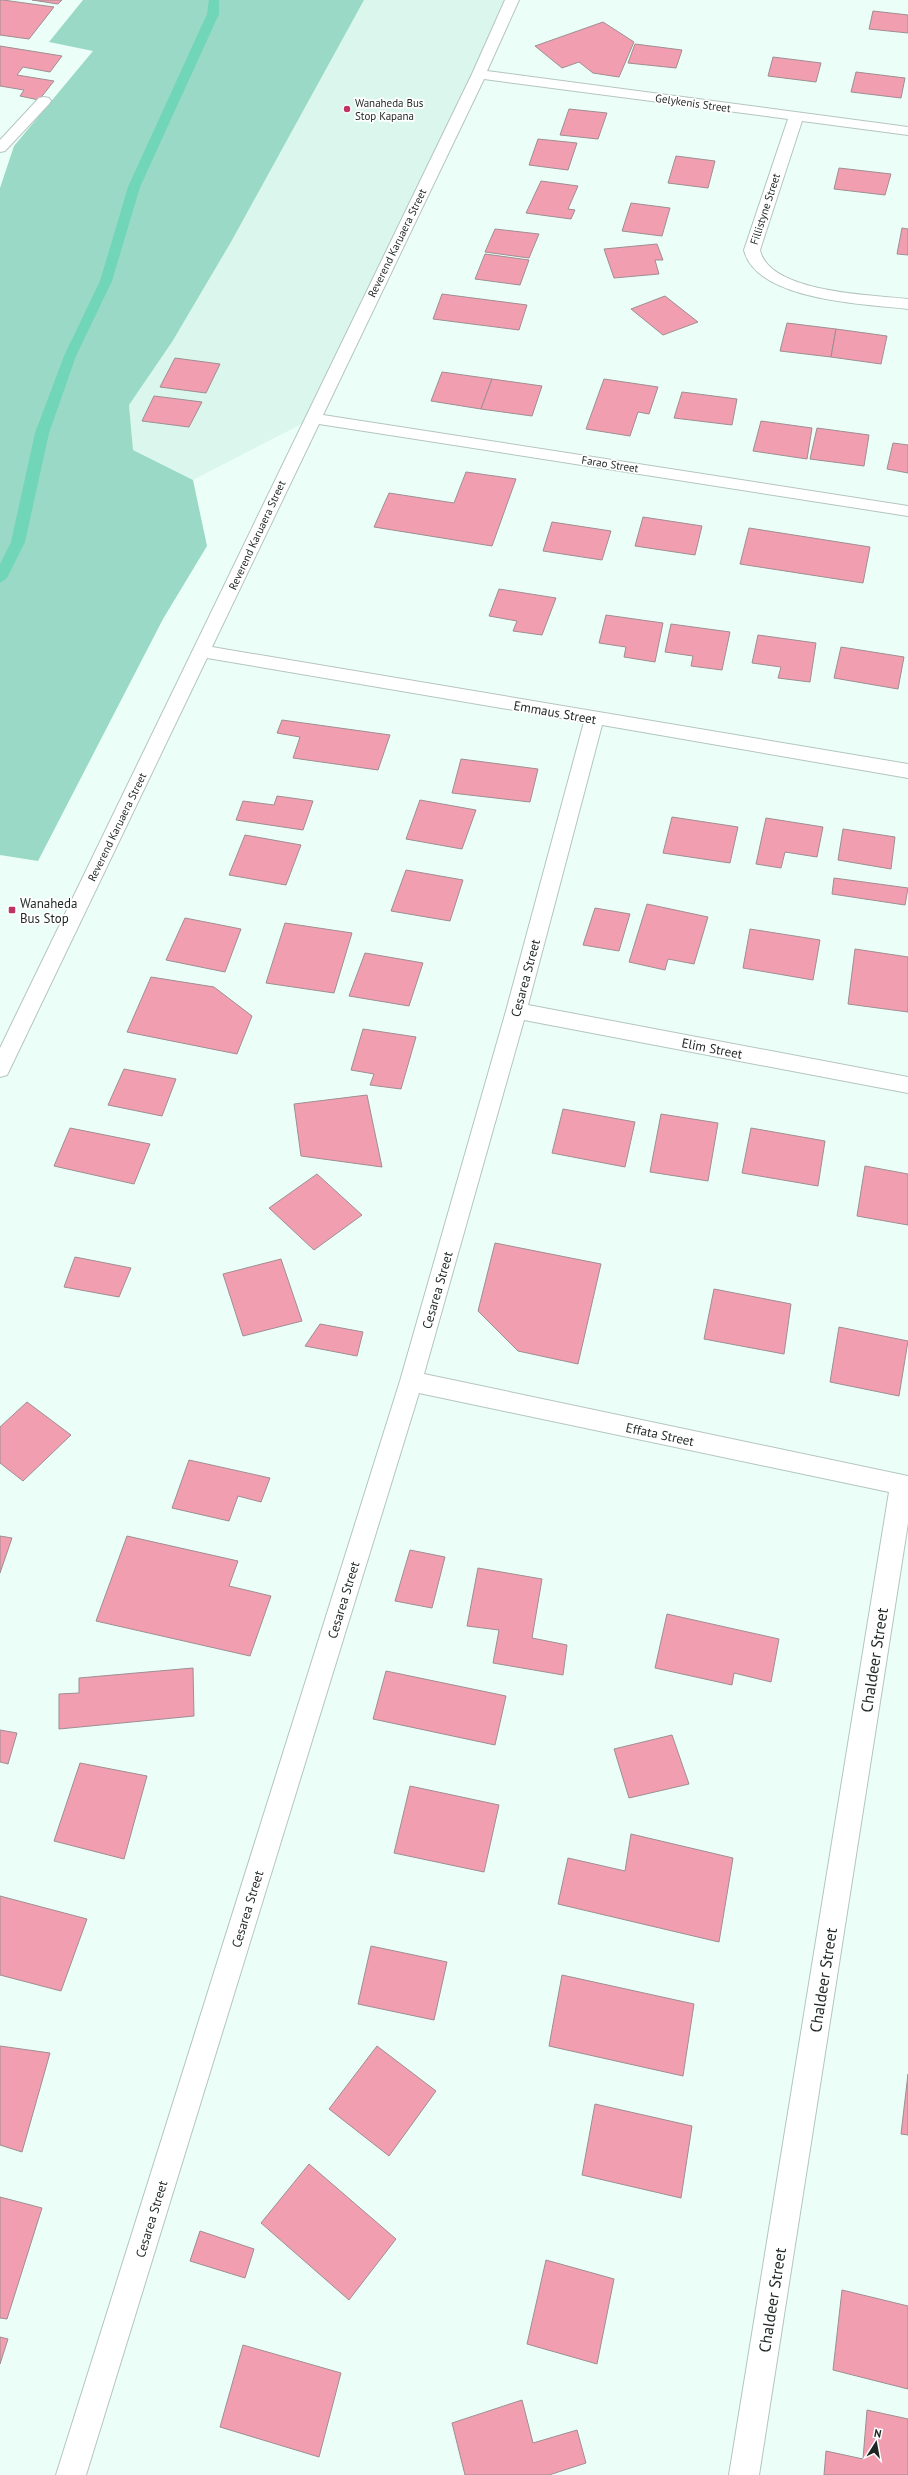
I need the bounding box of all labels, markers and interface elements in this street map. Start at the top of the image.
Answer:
street label: Gelykenis Street [654,91,732,115]
place label: Wanaheda Bus Stop Kapana [355,96,424,123]
marker: Wanaheda Bus Stop Kapana [342,104,352,114]
street label: Fillistyne Street [747,171,783,246]
street label: Reverend Karuaera Street [365,186,430,300]
street label: Farao Street [581,453,640,475]
street label: Reverend Karuaera Street [225,478,289,592]
street label: Emmaus Street [512,697,598,728]
street label: Reverend Karuaera Street [85,770,150,884]
place label: Wanaheda Bus Stop [20,895,77,927]
marker: Wanaheda Bus Stop [7,905,17,915]
street label: Cesarea Street [507,937,544,1019]
street label: Elim Street [680,1034,744,1063]
street label: Cesarea Street [418,1249,457,1331]
street label: Effata Street [624,1419,696,1450]
street label: Cesarea Street [324,1559,363,1641]
street label: Chaldeer Street [856,1606,892,1714]
street label: Cesarea Street [228,1868,267,1950]
street label: Chaldeer Street [805,1926,841,2034]
street label: Cesarea Street [132,2178,171,2260]
street label: Chaldeer Street [754,2246,790,2354]
north arrow [856,2423,896,2463]
text: N [873,2426,883,2441]

